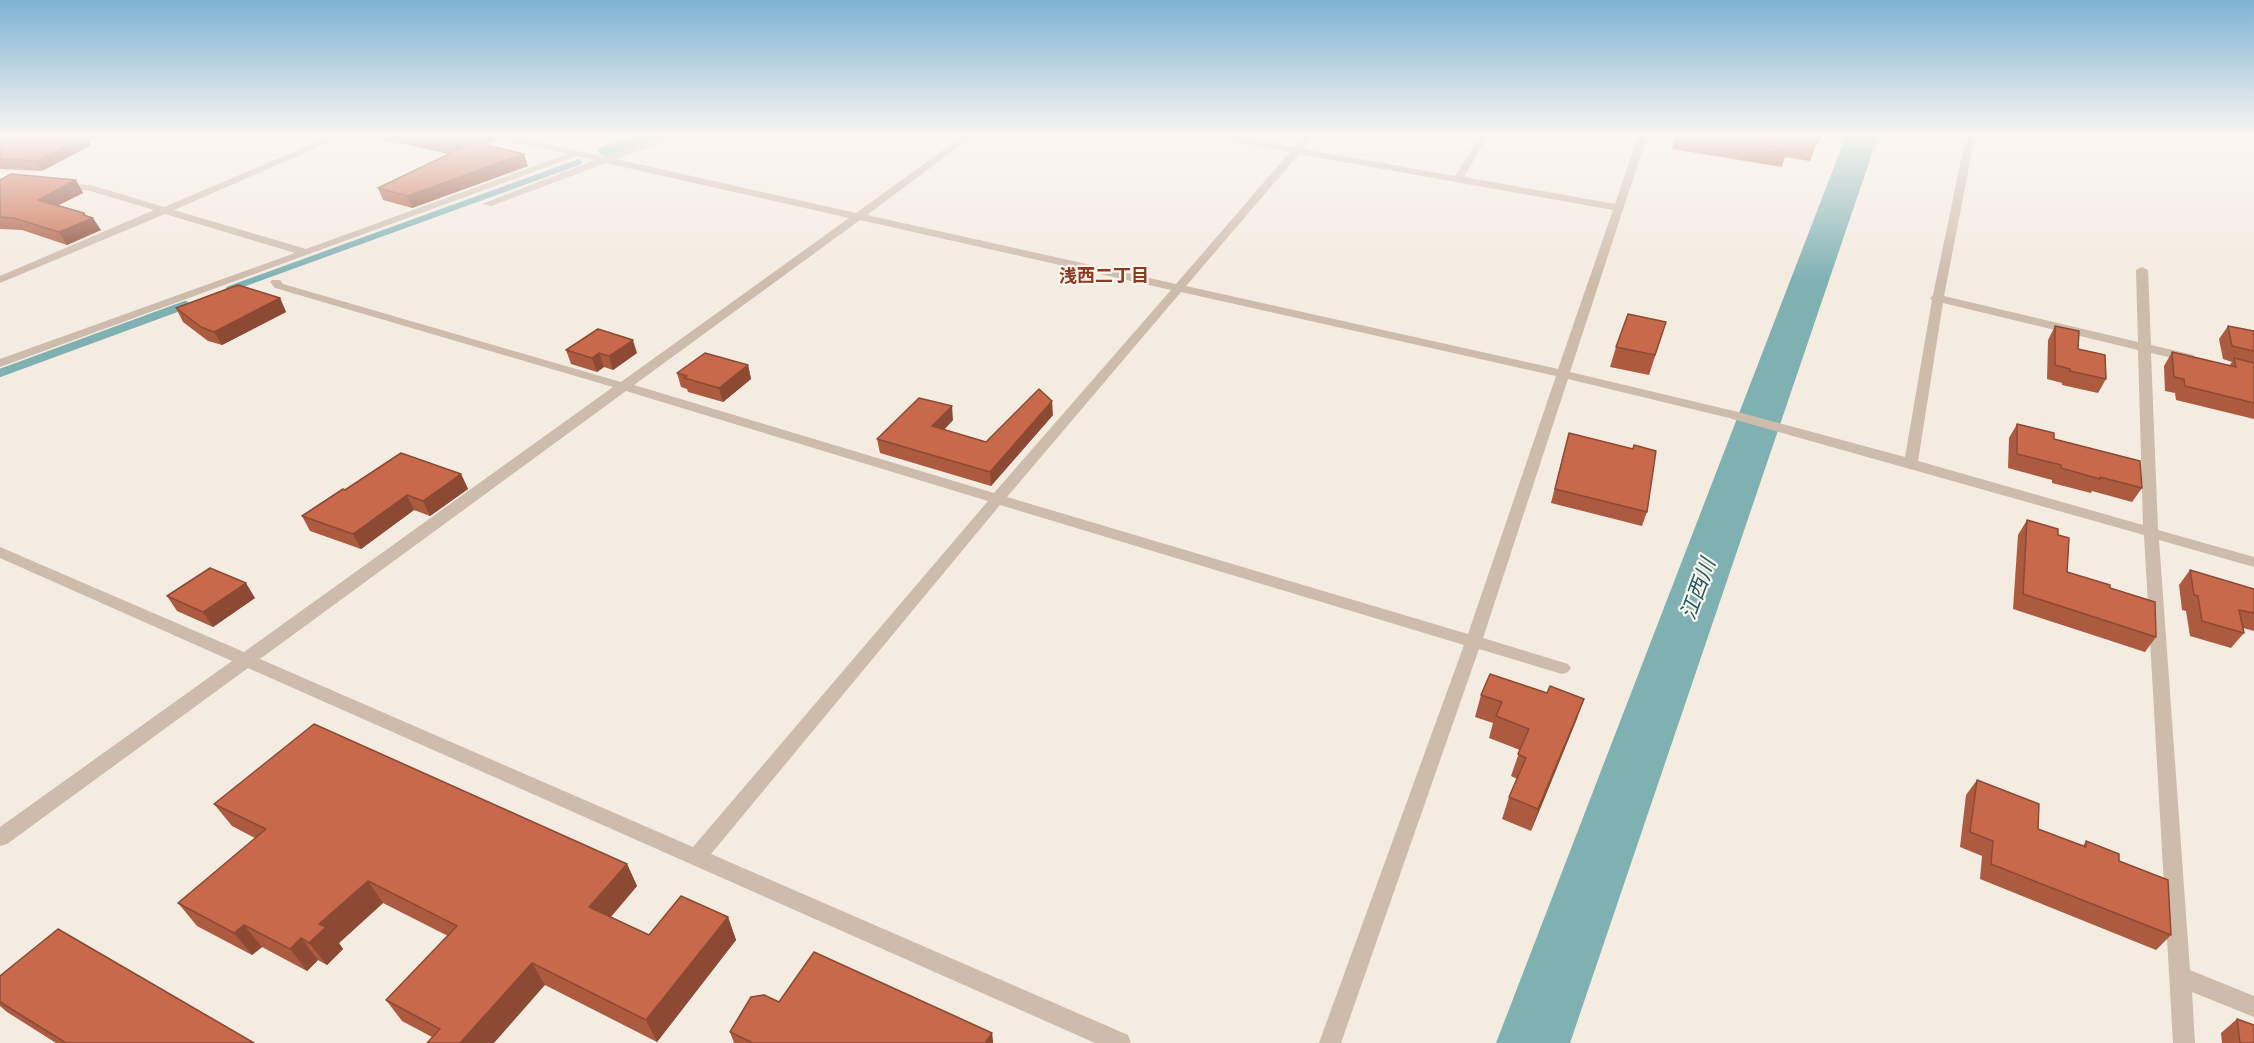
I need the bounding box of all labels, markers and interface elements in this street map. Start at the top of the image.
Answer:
district label: 浅西二丁目 [1059,265,1149,287]
water label: 江西川 [1675,555,1721,623]

